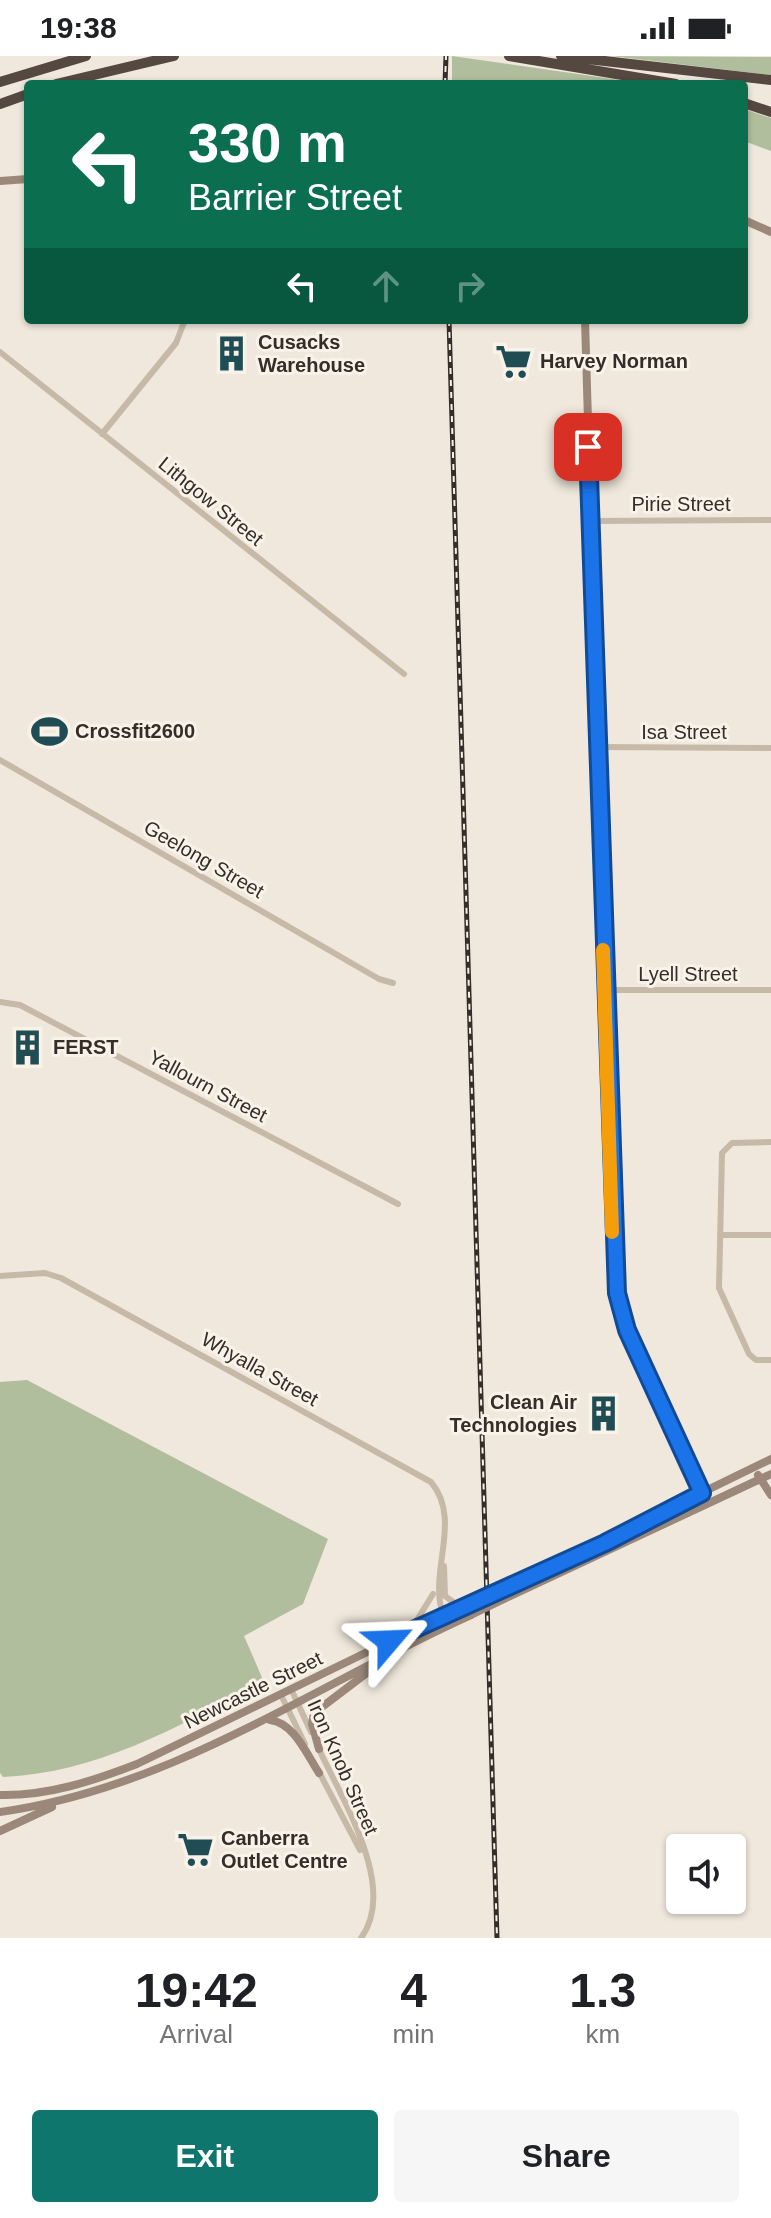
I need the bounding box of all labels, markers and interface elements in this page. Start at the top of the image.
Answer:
text: 19:38 [40,11,117,44]
text: 330 m [188,111,347,174]
icon: left [56,112,160,216]
text: Barrier Street [188,177,402,218]
icon: left [280,264,324,308]
icon: ahead [364,264,408,308]
icon: right [448,264,492,308]
place label: Cusacks Warehouse [258,331,365,376]
building icon: Cusacks Warehouse [213,335,251,373]
supermarket icon: Harvey Norman [495,342,533,380]
place label: Harvey Norman [540,350,688,372]
pin [554,413,622,481]
icon: arrive [566,425,610,469]
street label: Lithgow Street [154,452,268,550]
street label: Pirie Street [632,493,731,515]
sports icon: Crossfit2600 [30,712,68,750]
place label: Crossfit2600 [75,720,195,742]
street label: Isa Street [641,721,727,743]
street label: Geelong Street [140,816,268,902]
street label: Lyell Street [638,963,738,985]
building icon: FERST [8,1028,46,1066]
place label: FERST [53,1036,119,1058]
street label: Yallourn Street [145,1046,271,1127]
street label: Whyalla Street [198,1328,323,1410]
place label: Clean Air Technologies [450,1391,577,1436]
building icon: Clean Air Technologies [584,1394,622,1432]
position arrow [347,1599,431,1683]
street label: Newcastle Street [180,1647,326,1733]
street label: Iron Knob Street [303,1696,383,1838]
place label: Canberra Outlet Centre [221,1827,348,1872]
supermarket icon: Canberra Outlet Centre [176,1830,214,1868]
map controls [666,1834,746,1914]
button: sound [666,1834,746,1914]
text: 19:42 [135,1964,258,2017]
text: 4 [400,1964,427,2017]
text: 1.3 [569,1964,636,2017]
text: Arrival [159,2019,233,2049]
text: min [393,2019,434,2049]
text: km [585,2019,620,2049]
button: Exit [32,2110,378,2202]
button: Share [394,2110,739,2202]

